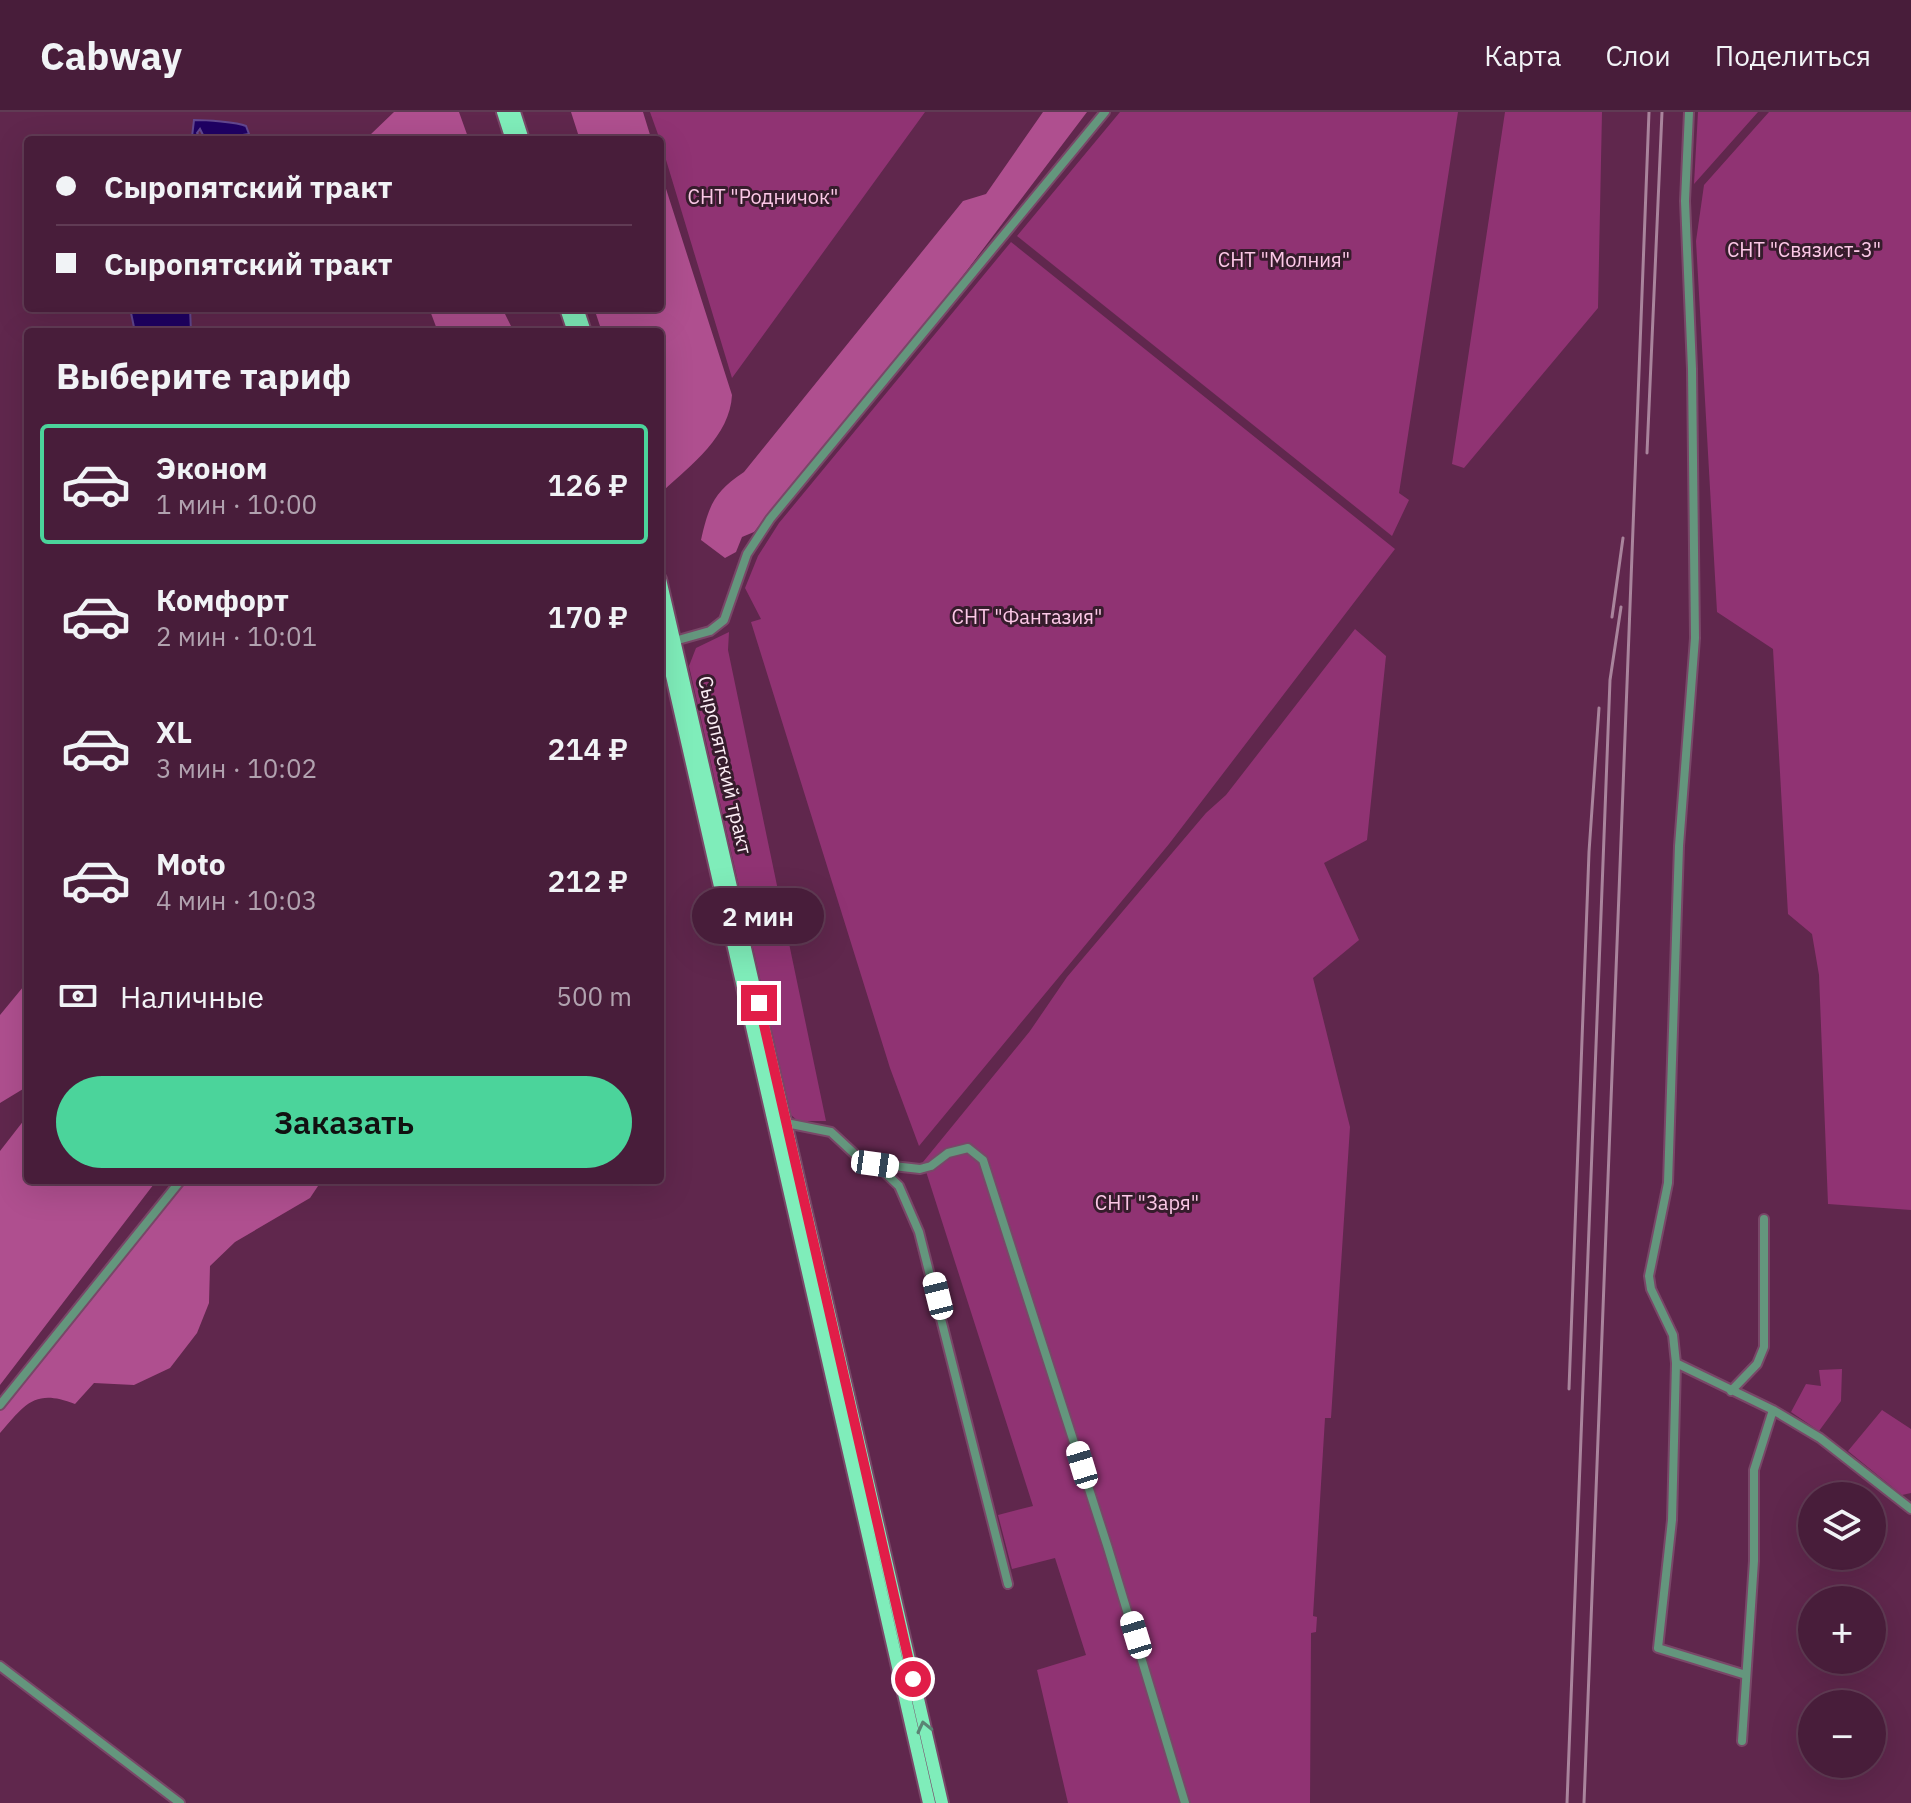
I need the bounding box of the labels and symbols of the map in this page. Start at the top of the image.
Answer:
park label: СНТ "Родничок" [688,183,838,210]
park label: СНТ "Связист-3" [1727,236,1881,263]
park label: СНТ "Молния" [1218,246,1350,273]
park label: СНТ "Фантазия" [952,603,1102,630]
street label: Сыропятский тракт [692,673,759,857]
callout: 2 мин [693,887,825,943]
route end [741,985,777,1021]
car [850,1149,900,1179]
park label: СНТ "Заря" [1095,1189,1199,1216]
car [921,1270,955,1322]
car [1064,1439,1100,1491]
car [1118,1609,1154,1661]
route start [895,1661,931,1697]
one-way arrow [916,1721,933,1734]

